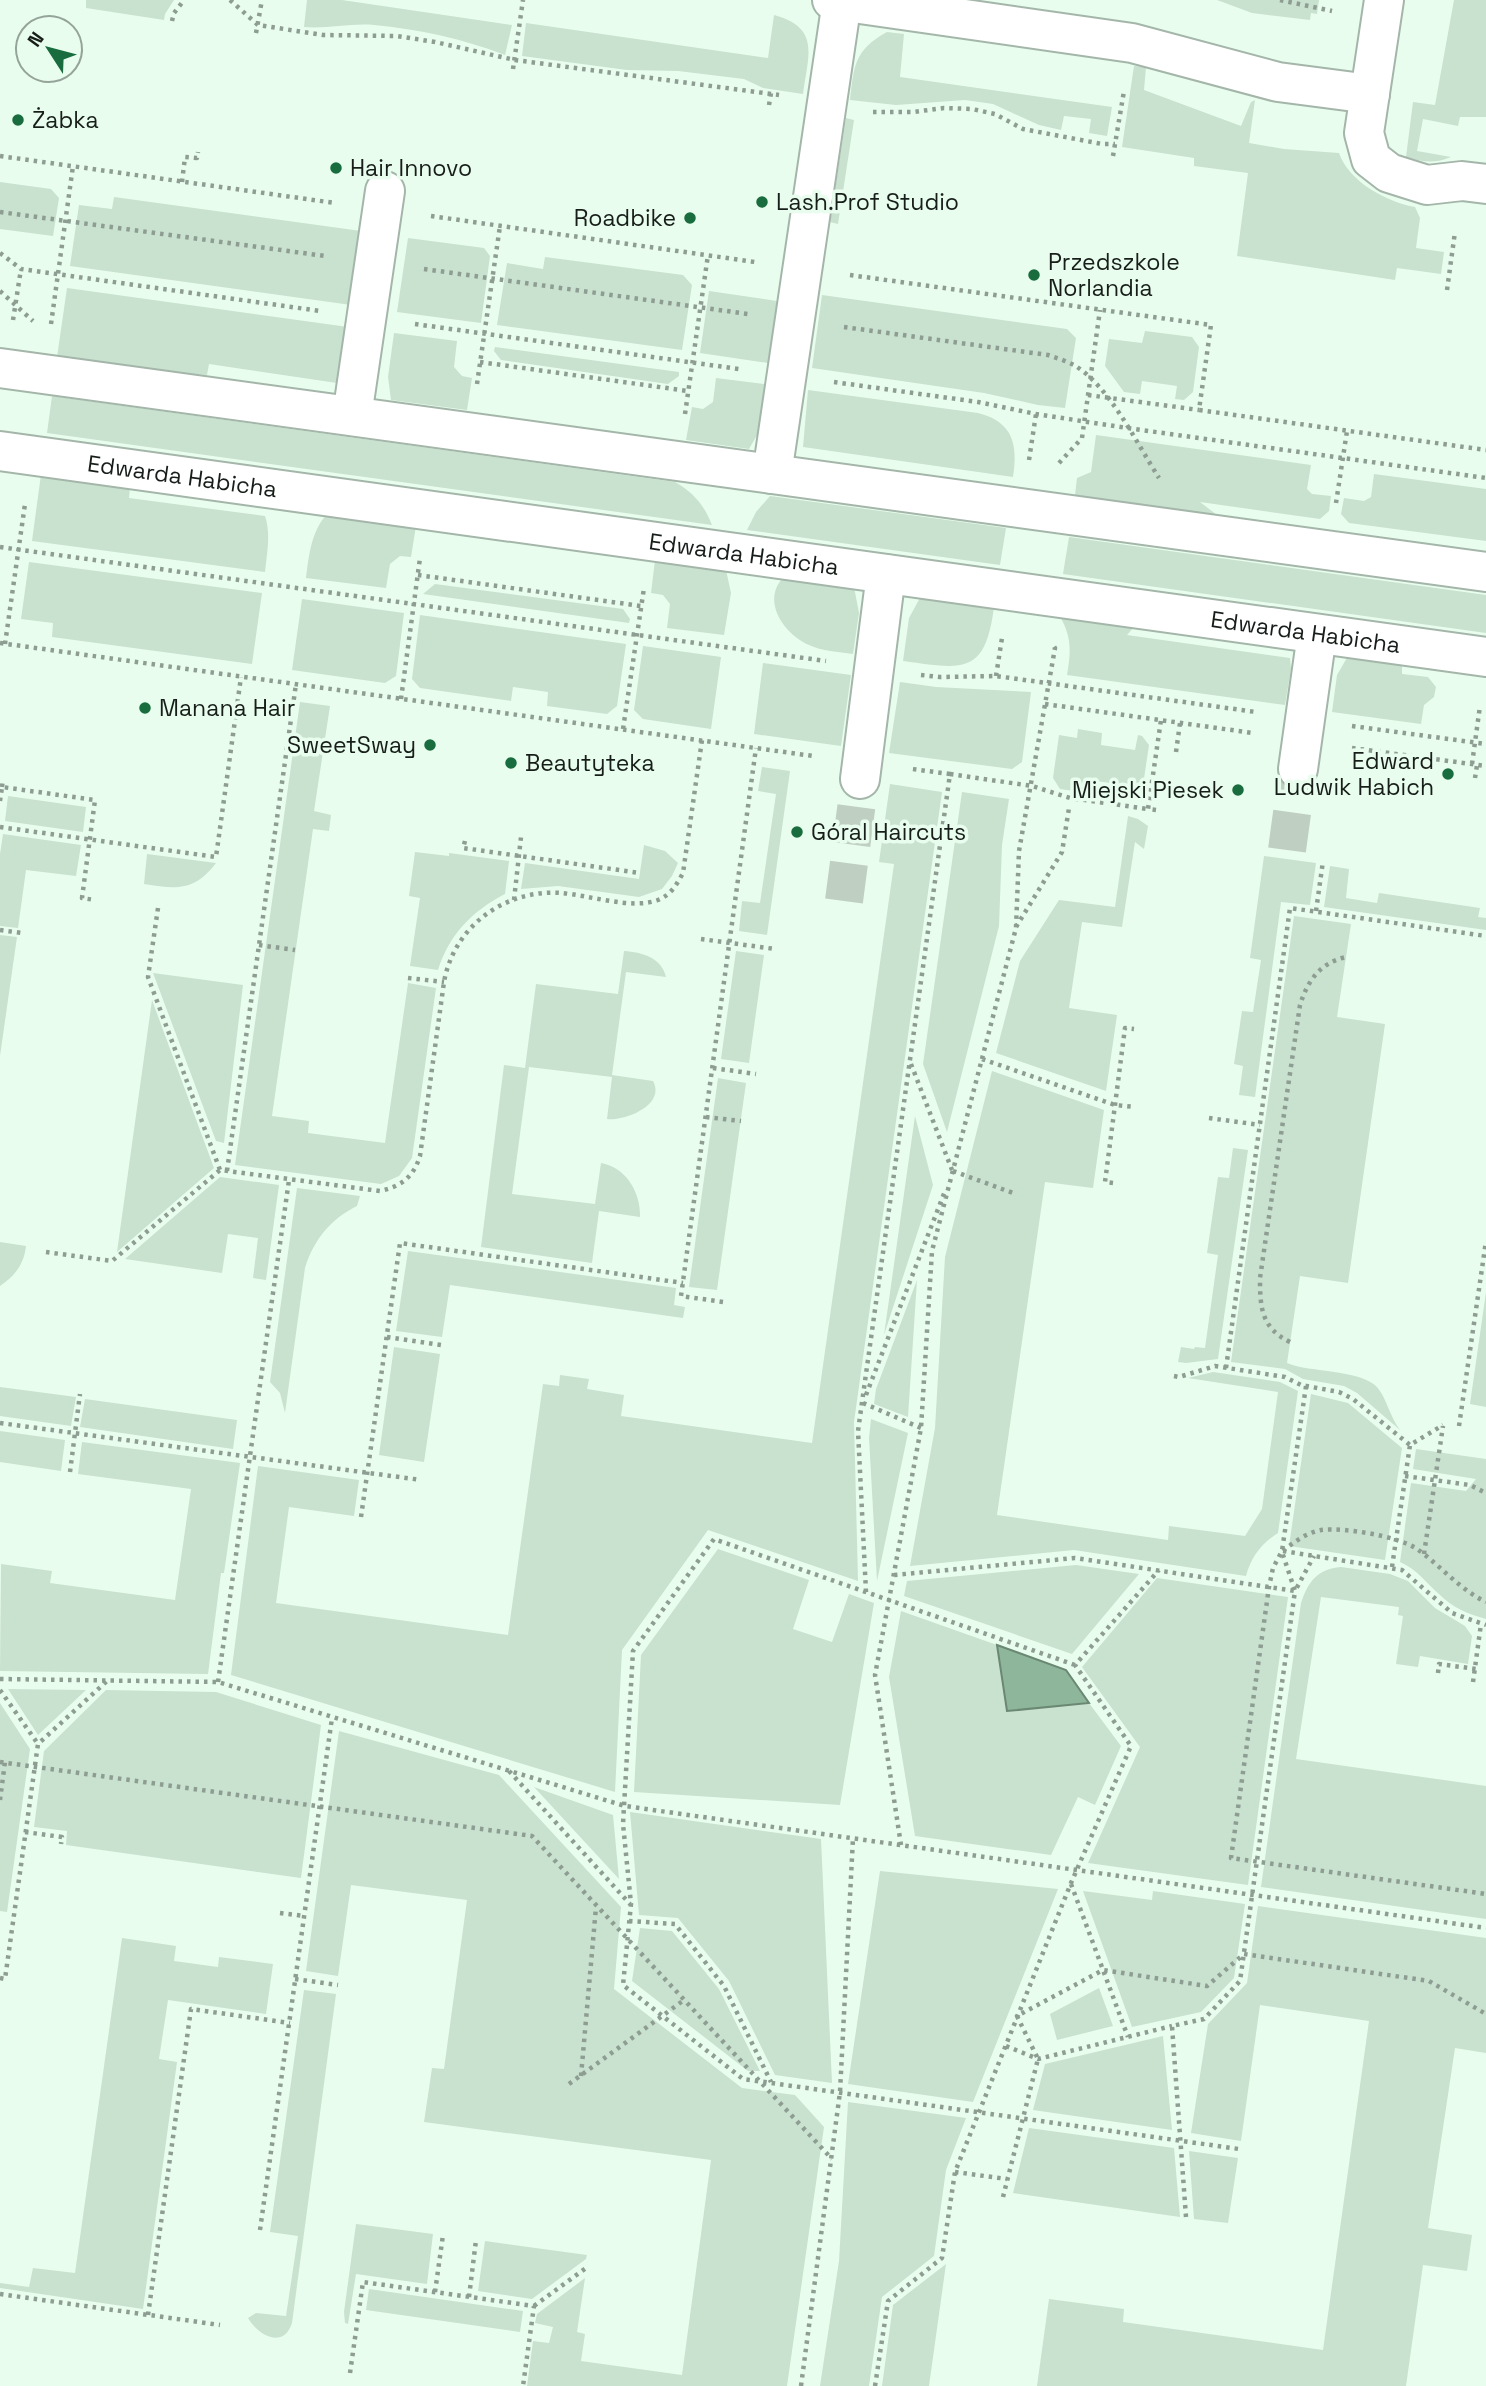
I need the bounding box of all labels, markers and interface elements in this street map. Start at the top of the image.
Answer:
north arrow [14,14,84,84]
text: N [22,27,50,52]
place label: Żabka [32,105,99,135]
marker: Żabka [10,112,26,128]
place label: Hair Innovo [350,153,472,183]
marker: Hair Innovo [328,160,344,176]
place label: Lash.Prof Studio [776,187,959,217]
marker: Lash.Prof Studio [754,194,770,210]
place label: Roadbike [574,203,676,233]
marker: Roadbike [682,210,698,226]
place label: Przedszkole Norlandia [1048,247,1180,303]
marker: Przedszkole Norlandia [1026,267,1042,283]
street label: Edwarda Habicha [85,448,279,504]
street label: Edwarda Habicha [647,526,841,582]
street label: Edwarda Habicha [1209,604,1402,660]
place label: Manana Hair [159,693,295,723]
marker: Manana Hair [137,700,153,716]
place label: SweetSway [287,730,416,760]
marker: SweetSway [422,737,438,753]
place label: Edward Ludwik Habich [1274,746,1434,802]
place label: Beautyteka [525,748,655,778]
marker: Beautyteka [503,755,519,771]
marker: Edward Ludwik Habich [1440,766,1456,782]
place label: Miejski Piesek [1072,775,1224,805]
marker: Miejski Piesek [1230,782,1246,798]
place label: Góral Haircuts [811,817,966,847]
marker: Góral Haircuts [789,824,805,840]

